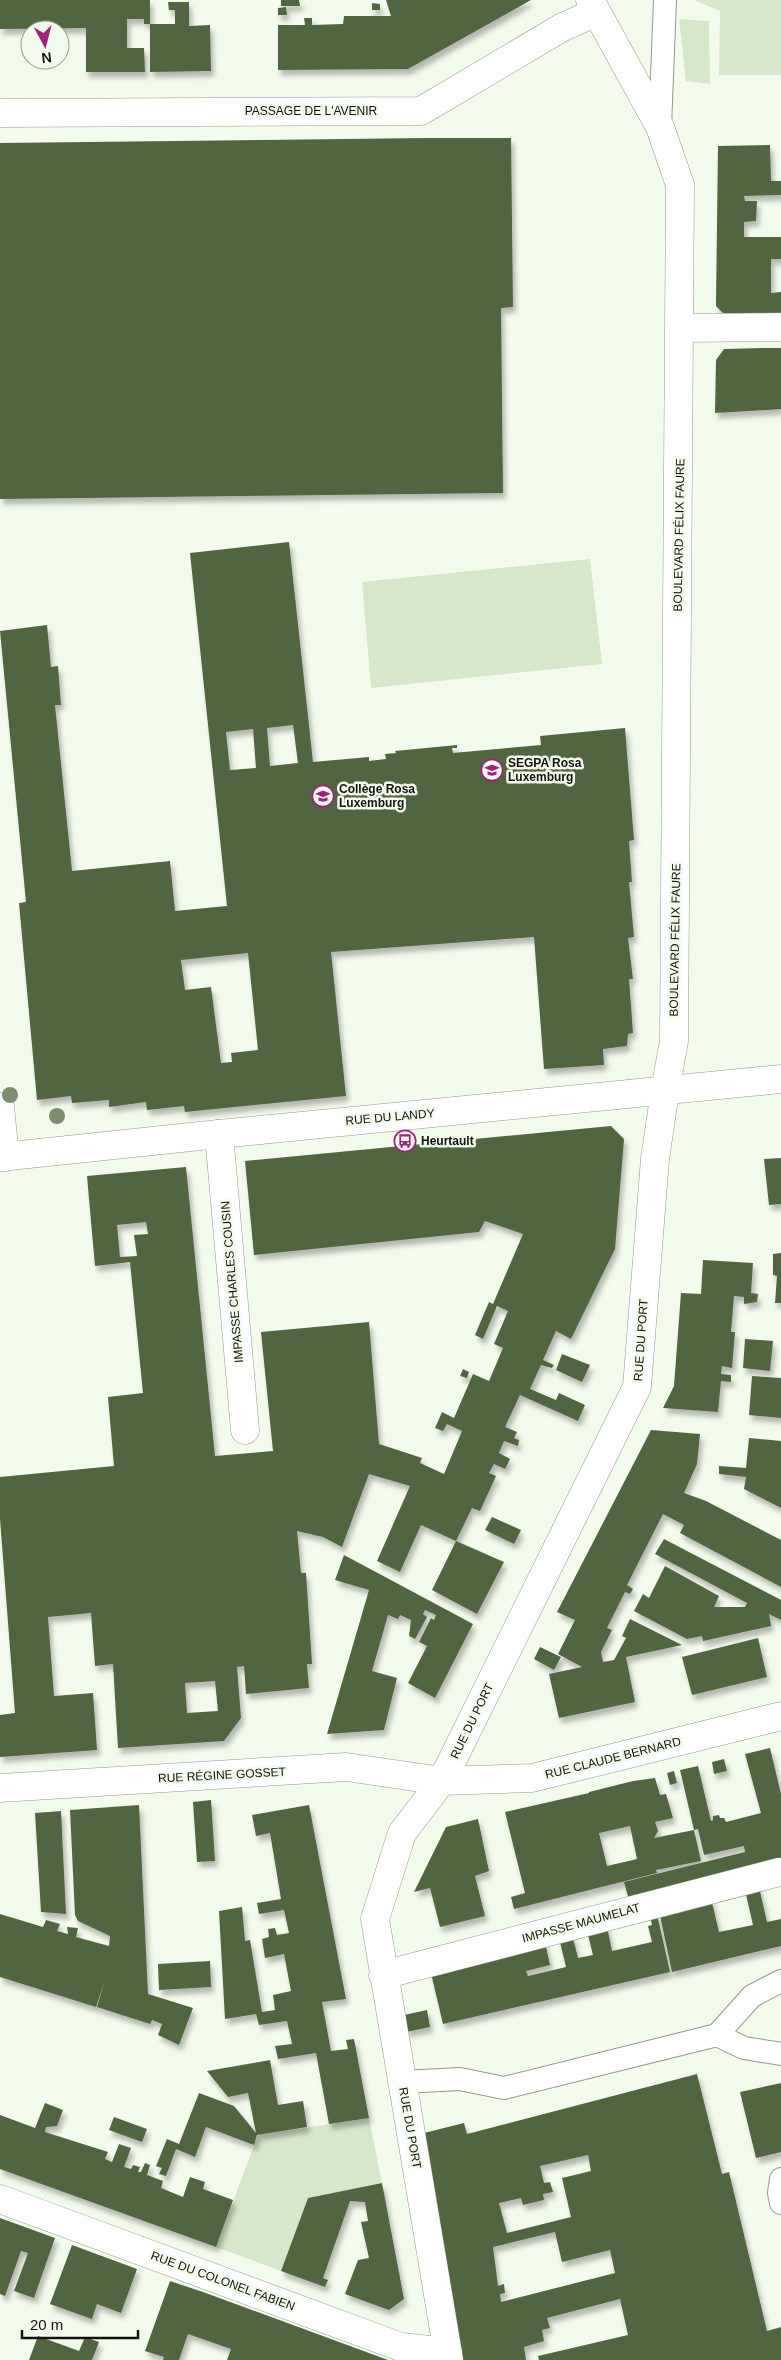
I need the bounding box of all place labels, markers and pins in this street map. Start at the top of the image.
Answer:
place label: SEGPA Rosa Luxemburg [508,756,582,784]
school or university icon: SEGPA Rosa Luxemburg [480,758,504,782]
place label: Collège Rosa Luxemburg [339,782,415,810]
school or university icon: Collège Rosa Luxemburg [311,784,335,808]
bus stop icon: Heurtault [393,1129,417,1153]
place label: Heurtault [421,1134,474,1148]

